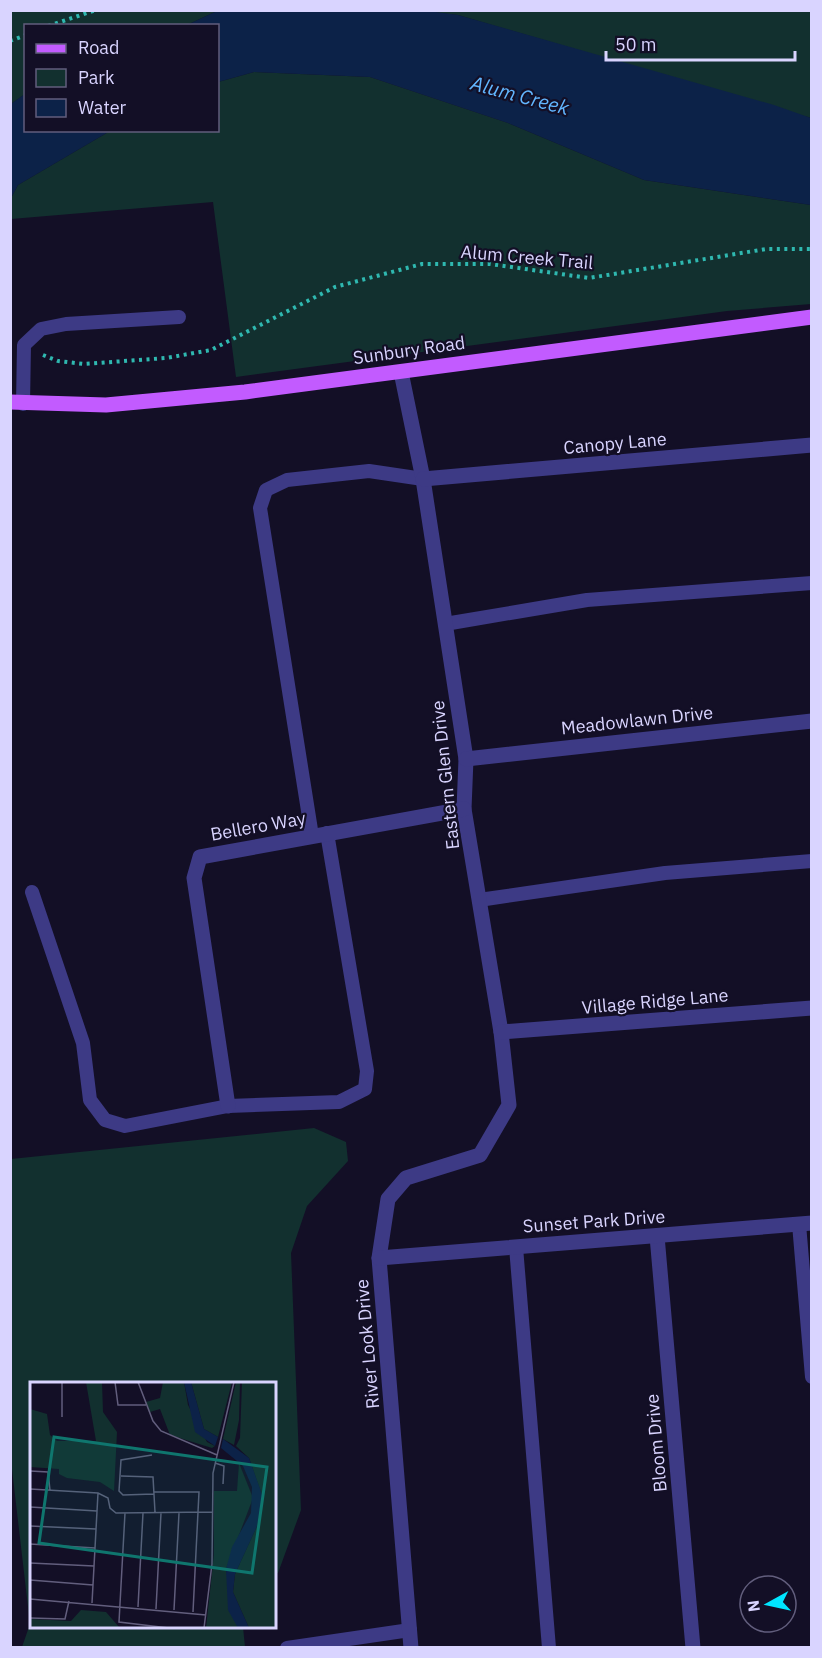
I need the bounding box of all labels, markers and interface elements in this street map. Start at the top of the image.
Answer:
legend [24,24,219,132]
scale bar [606,24,795,62]
text: 50 m [615,33,657,56]
text: Road [78,36,119,59]
text: Park [78,66,115,89]
water label: Alum Creek [467,69,573,121]
text: Water [78,96,127,119]
street label: Alum Creek Trail [460,240,594,274]
street label: Sunbury Road [351,331,467,369]
street label: Canopy Lane [562,427,668,459]
street label: Eastern Glen Drive [426,699,464,851]
street label: Meadowlawn Drive [560,701,714,739]
street label: Bellero Way [209,806,307,846]
street label: Village Ridge Lane [581,983,729,1019]
street label: Sunset Park Drive [522,1205,666,1237]
street label: River Look Drive [350,1278,384,1410]
inset map [30,1382,276,1628]
street label: Bloom Drive [640,1393,672,1493]
north arrow [738,1574,798,1634]
text: N [742,1599,764,1613]

